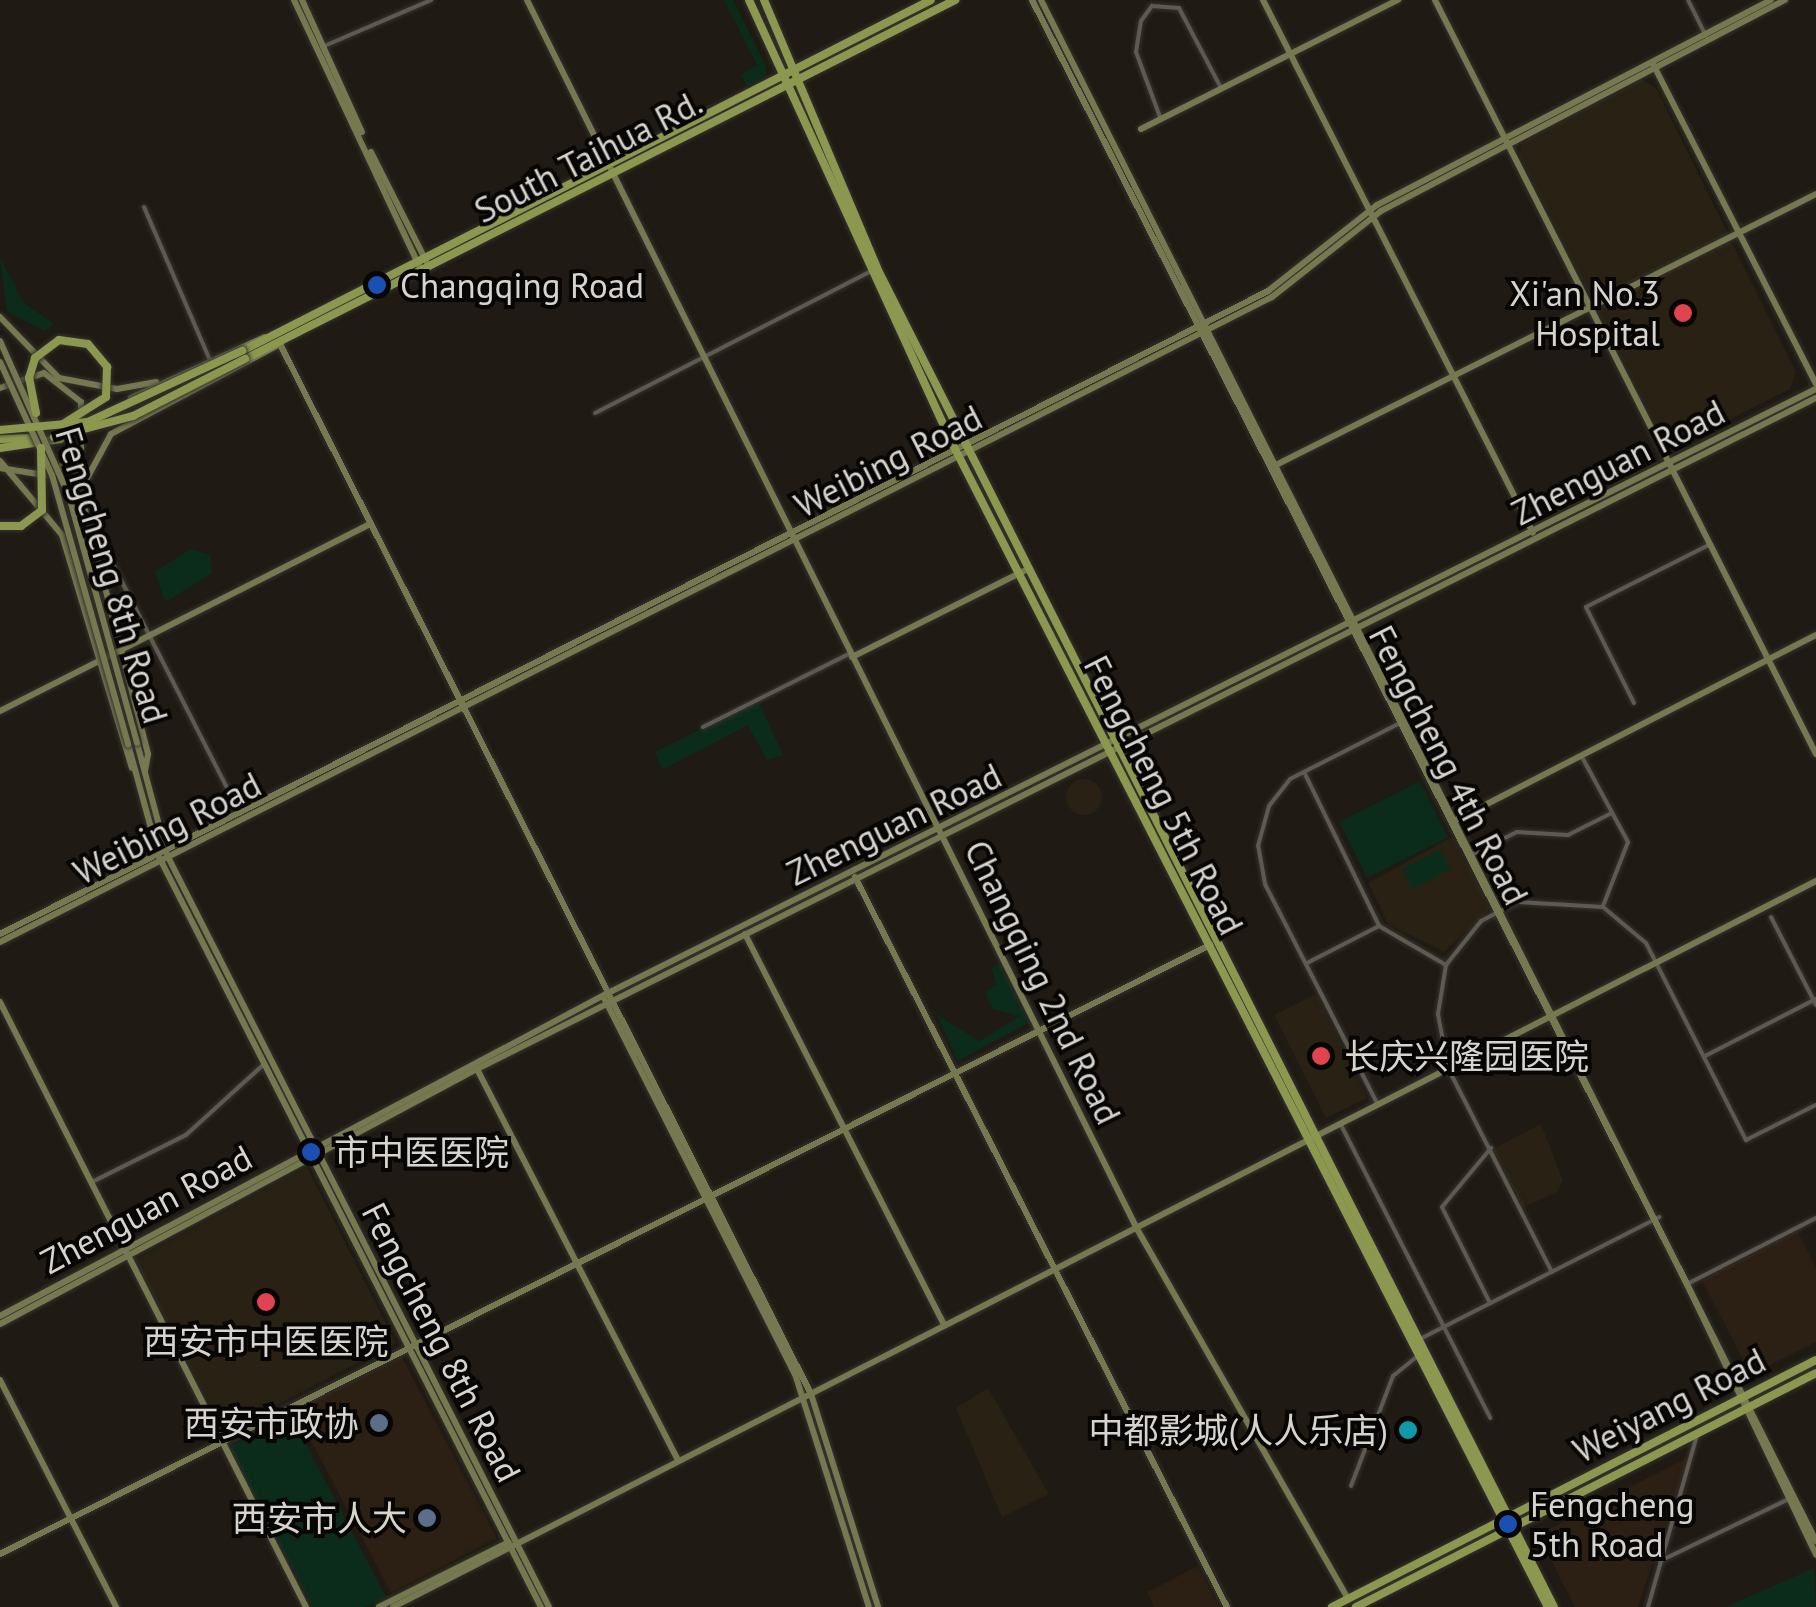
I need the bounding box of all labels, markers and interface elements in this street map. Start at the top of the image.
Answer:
street label: South Taihua Rd. [467,80,709,232]
place label: Changqing Road [400,264,644,306]
marker: Changqing Road [364,272,390,298]
place label: Xi'an No.3 Hospital [1509,272,1660,354]
marker: Xi'an No.3 Hospital [1670,300,1696,326]
street label: Zhenguan Road [1505,390,1731,534]
street label: Weibing Road [787,396,989,526]
street label: Fengcheng 8th Road [47,422,177,728]
street label: Fengcheng 4th Road [1361,619,1537,911]
street label: Fengcheng 5th Road [1076,649,1252,941]
street label: Zhenguan Road [780,754,1008,894]
street label: Weibing Road [66,763,268,893]
street label: Changqing 2nd Road [956,833,1130,1131]
place label: 长庆兴隆园医院 [1344,1035,1589,1077]
marker: 长庆兴隆园医院 [1308,1043,1334,1069]
place label: 市中医医院 [334,1131,509,1173]
street label: Zhenguan Road [33,1136,259,1282]
marker: 市中医医院 [298,1139,324,1165]
street label: Fengcheng 8th Road [354,1196,530,1488]
marker: 西安市中医医院 [253,1289,279,1315]
place label: 西安市中医医院 [144,1320,388,1362]
street label: Weiyang Road [1566,1339,1772,1471]
place label: 西安市政协 [184,1402,359,1444]
place label: 中都影城(人人乐店) [1088,1409,1388,1451]
marker: 西安市政协 [368,1412,390,1434]
marker: 中都影城(人人乐店) [1397,1419,1419,1441]
place label: Fengcheng 5th Road [1530,1483,1694,1565]
place label: 西安市人大 [232,1497,407,1539]
marker: 西安市人大 [416,1507,438,1529]
marker: Fengcheng 5th Road [1495,1511,1521,1537]

